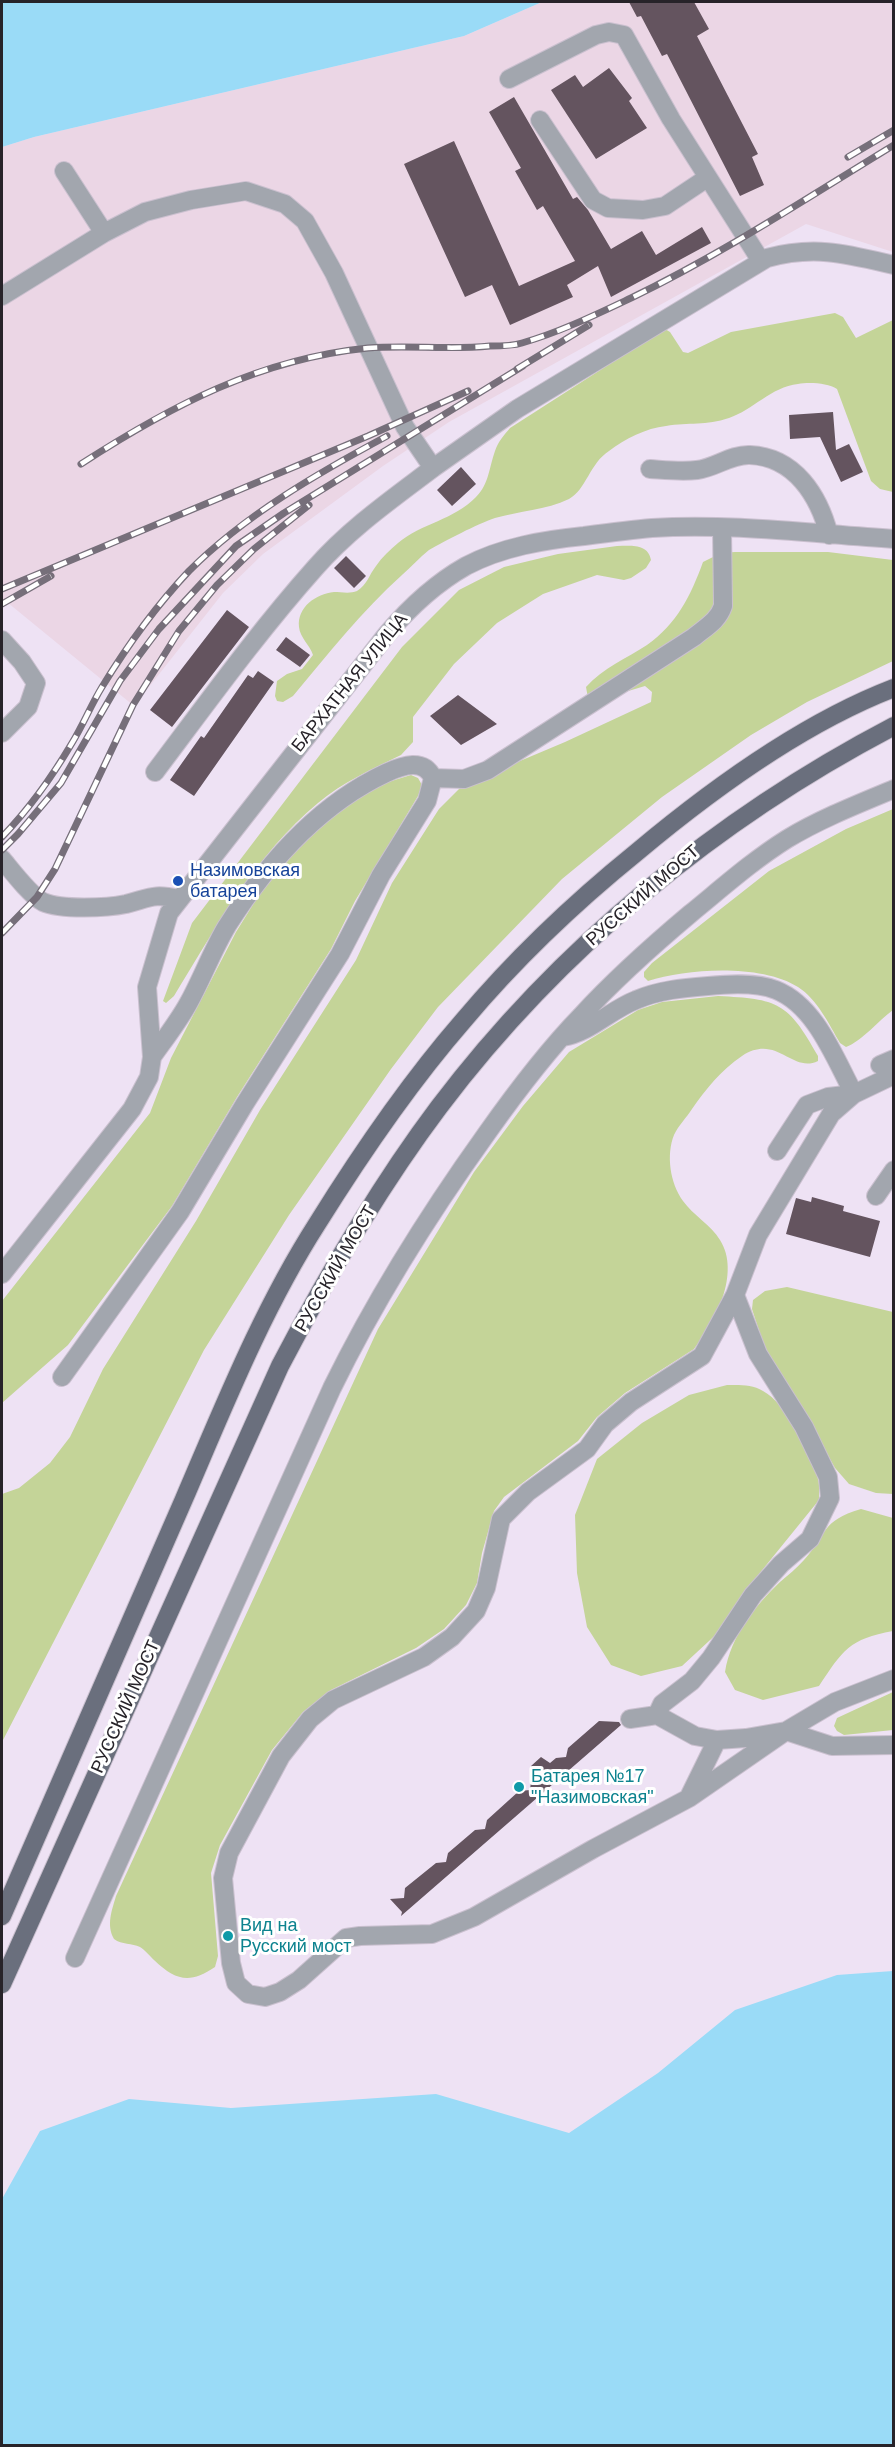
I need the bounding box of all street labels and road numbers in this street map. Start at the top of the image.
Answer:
street label: БАРХАТНАЯ УЛИЦА [287,609,413,757]
street label: РУССКИЙ МОСТ [582,841,704,951]
street label: РУССКИЙ МОСТ [291,1202,381,1336]
street label: РУССКИЙ МОСТ [87,1637,165,1777]

